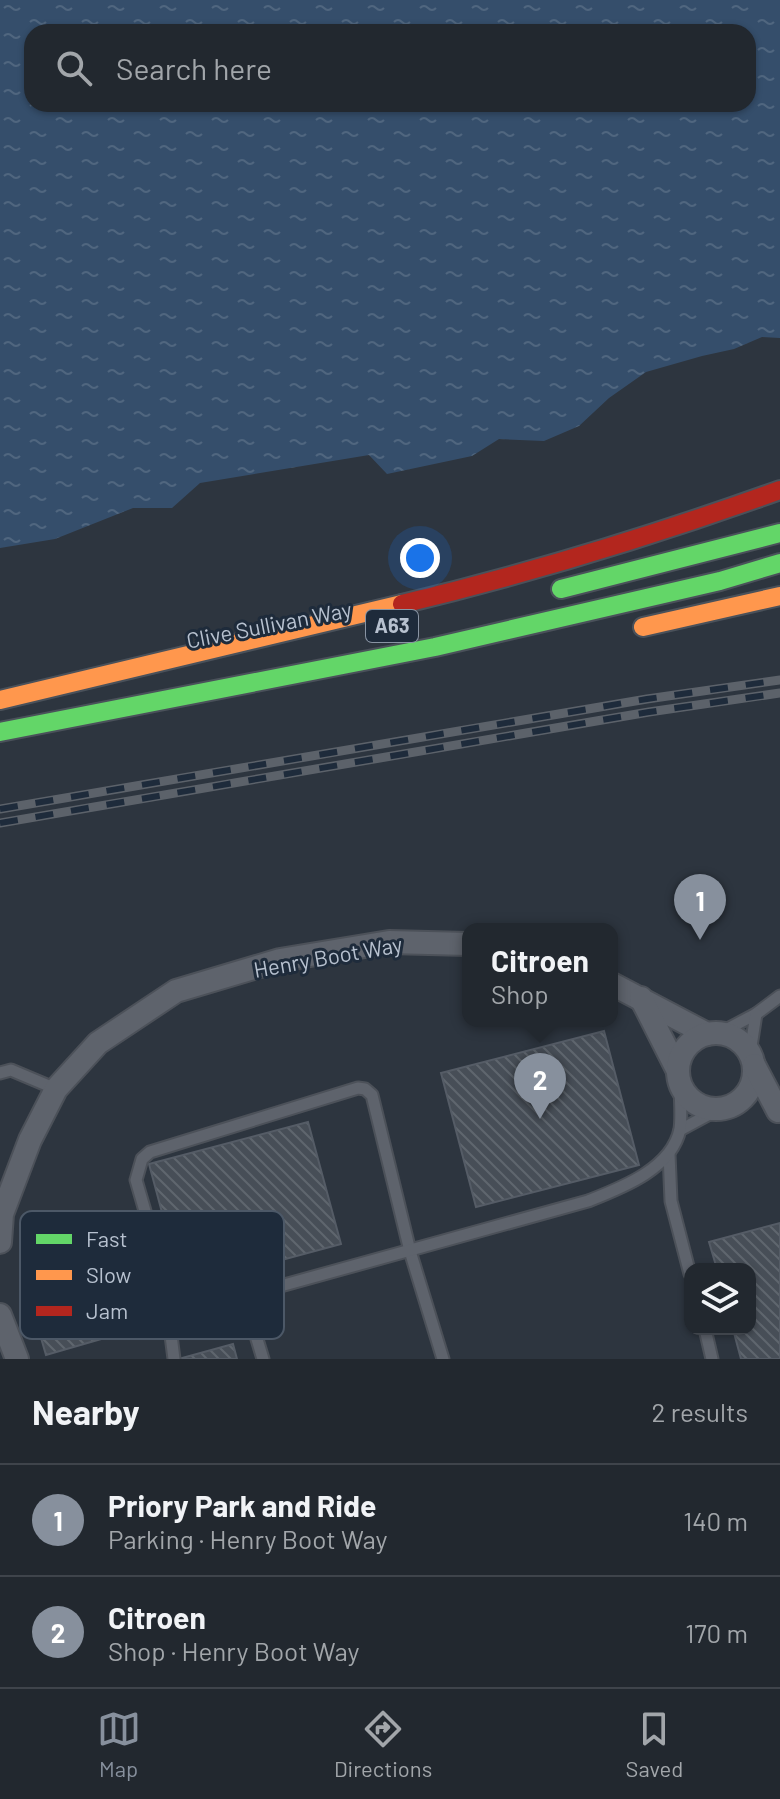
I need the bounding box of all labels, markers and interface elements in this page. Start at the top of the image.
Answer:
search box [24,24,756,112]
icon: search [52,46,96,90]
text: Search here [116,50,272,86]
your location [400,538,440,578]
street label: Clive Sullivan Way [184,595,354,653]
road number: A63 [366,610,418,642]
pin: 1 [674,874,726,940]
popup [462,923,618,1027]
street label: Henry Boot Way [251,930,404,982]
text: Citroen [491,942,589,978]
text: Shop [491,978,549,1009]
pin: 2 [514,1053,566,1119]
legend [20,1211,284,1339]
text: Fast [86,1225,128,1251]
text: Slow [86,1261,131,1287]
map controls [684,1263,756,1335]
button: layers [684,1263,756,1335]
text: Jam [86,1297,128,1323]
text: Nearby [32,1391,140,1432]
text: 2 results [652,1396,748,1427]
text: Priory Park and Ride [108,1487,376,1523]
text: 1 [53,1505,63,1536]
text: 140 m [683,1505,748,1536]
text: Parking · Henry Boot Way [108,1523,388,1554]
text: Citroen [108,1599,206,1635]
text: 2 [51,1617,65,1648]
text: 170 m [685,1617,748,1648]
text: Shop · Henry Boot Way [108,1635,360,1666]
tab: Map [97,1707,141,1781]
tab: Directions [334,1707,432,1781]
tab: Saved [626,1707,683,1781]

